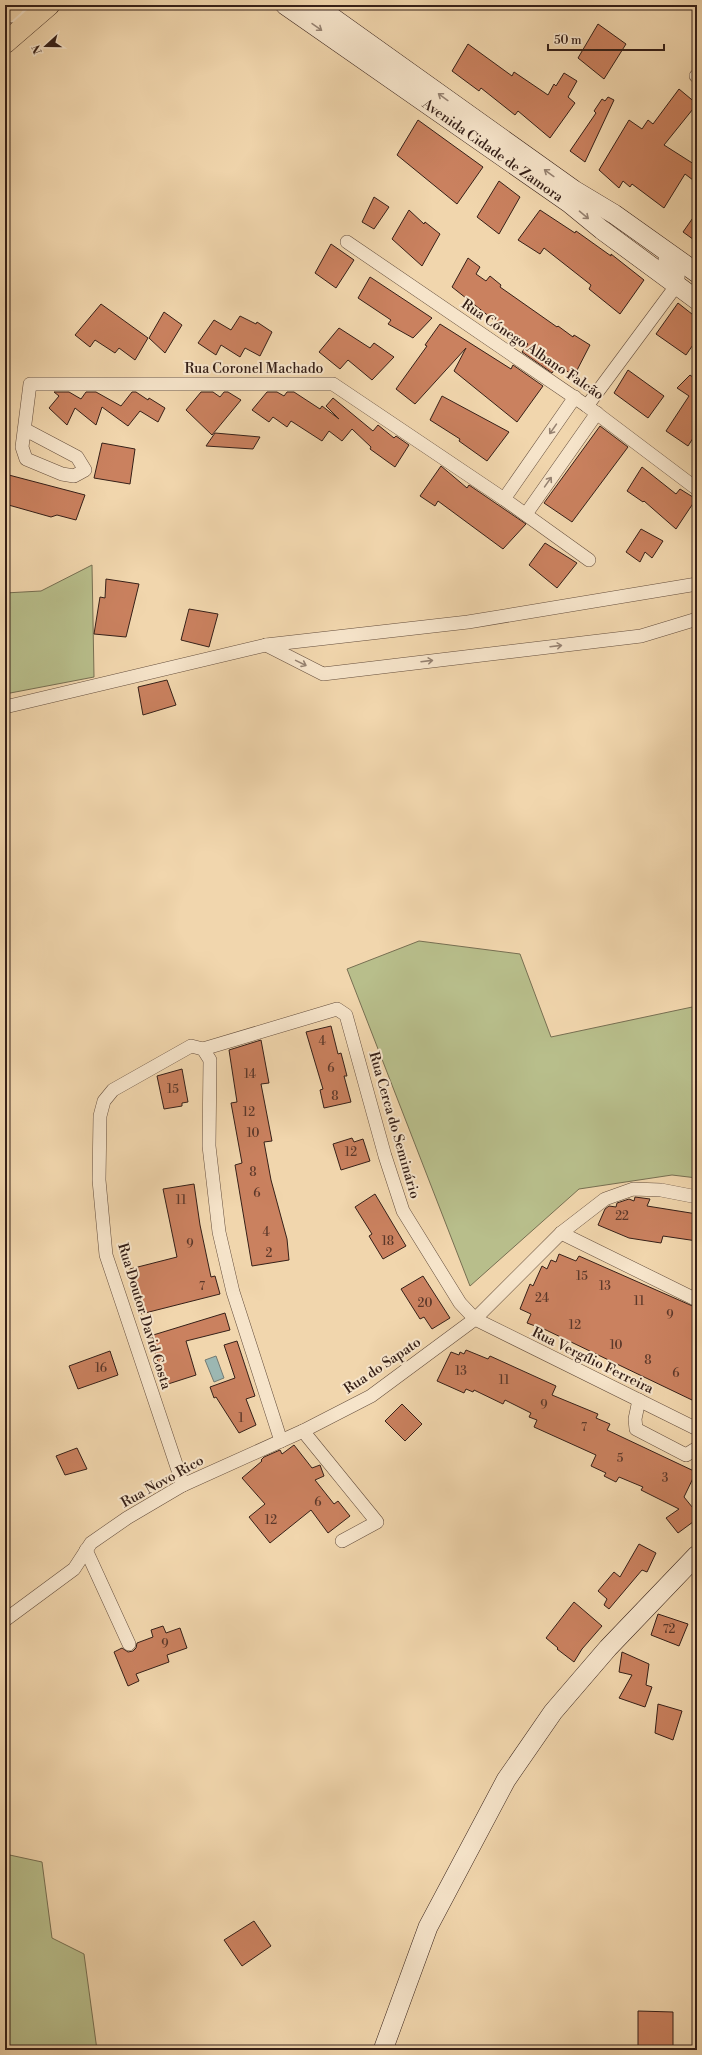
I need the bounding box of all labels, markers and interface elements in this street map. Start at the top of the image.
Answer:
one-way arrow [312,23,323,31]
north arrow [26,26,66,66]
scale bar [548,26,664,52]
text: 50 m [554,33,582,48]
text: N [29,42,46,56]
one-way arrow [438,93,449,101]
street label: Avenida Cidade de Zamora [418,95,567,207]
one-way arrow [544,169,555,177]
one-way arrow [578,211,589,220]
street label: Rua Cónego Albano Falcão [458,295,607,404]
street label: Rua Coronel Machado [185,360,324,378]
one-way arrow [549,423,557,434]
one-way arrow [544,477,552,488]
one-way arrow [549,642,562,650]
one-way arrow [420,658,433,665]
one-way arrow [294,659,306,667]
house number: 4 [318,1034,326,1049]
street label: Rua Cerca do Seminário [364,1050,424,1201]
house number: 6 [327,1061,335,1076]
house number: 14 [244,1067,256,1082]
house number: 15 [167,1082,179,1097]
house number: 8 [331,1089,339,1104]
house number: 12 [243,1105,255,1120]
house number: 10 [247,1126,259,1141]
house number: 12 [345,1145,357,1160]
house number: 8 [249,1165,257,1180]
house number: 6 [253,1186,261,1201]
house number: 11 [176,1193,187,1208]
house number: 22 [615,1209,629,1224]
house number: 4 [262,1225,270,1240]
house number: 18 [382,1234,394,1249]
house number: 9 [186,1237,194,1252]
street label: Rua Doutor David Costa [113,1241,175,1393]
house number: 2 [266,1246,273,1261]
house number: 15 [576,1269,588,1284]
house number: 7 [199,1279,205,1294]
house number: 13 [599,1279,611,1294]
house number: 24 [535,1291,549,1306]
house number: 11 [634,1294,645,1309]
house number: 20 [418,1296,432,1311]
house number: 9 [666,1308,674,1323]
house number: 12 [569,1318,581,1333]
street label: Rua Vergílio Ferreira [529,1324,657,1399]
street label: Rua do Sapato [341,1333,425,1398]
house number: 10 [610,1338,622,1353]
house number: 8 [644,1353,652,1368]
house number: 16 [95,1361,107,1376]
house number: 13 [455,1364,467,1379]
house number: 6 [672,1366,680,1381]
house number: 11 [499,1373,510,1388]
house number: 9 [540,1398,548,1413]
house number: 1 [238,1411,244,1426]
house number: 7 [581,1420,587,1435]
house number: 5 [617,1451,624,1466]
street label: Rua Novo Rico [118,1452,207,1512]
house number: 3 [662,1471,669,1486]
house number: 6 [314,1495,322,1510]
house number: 12 [265,1513,277,1528]
house number: 72 [663,1622,676,1637]
house number: 9 [161,1637,169,1652]

